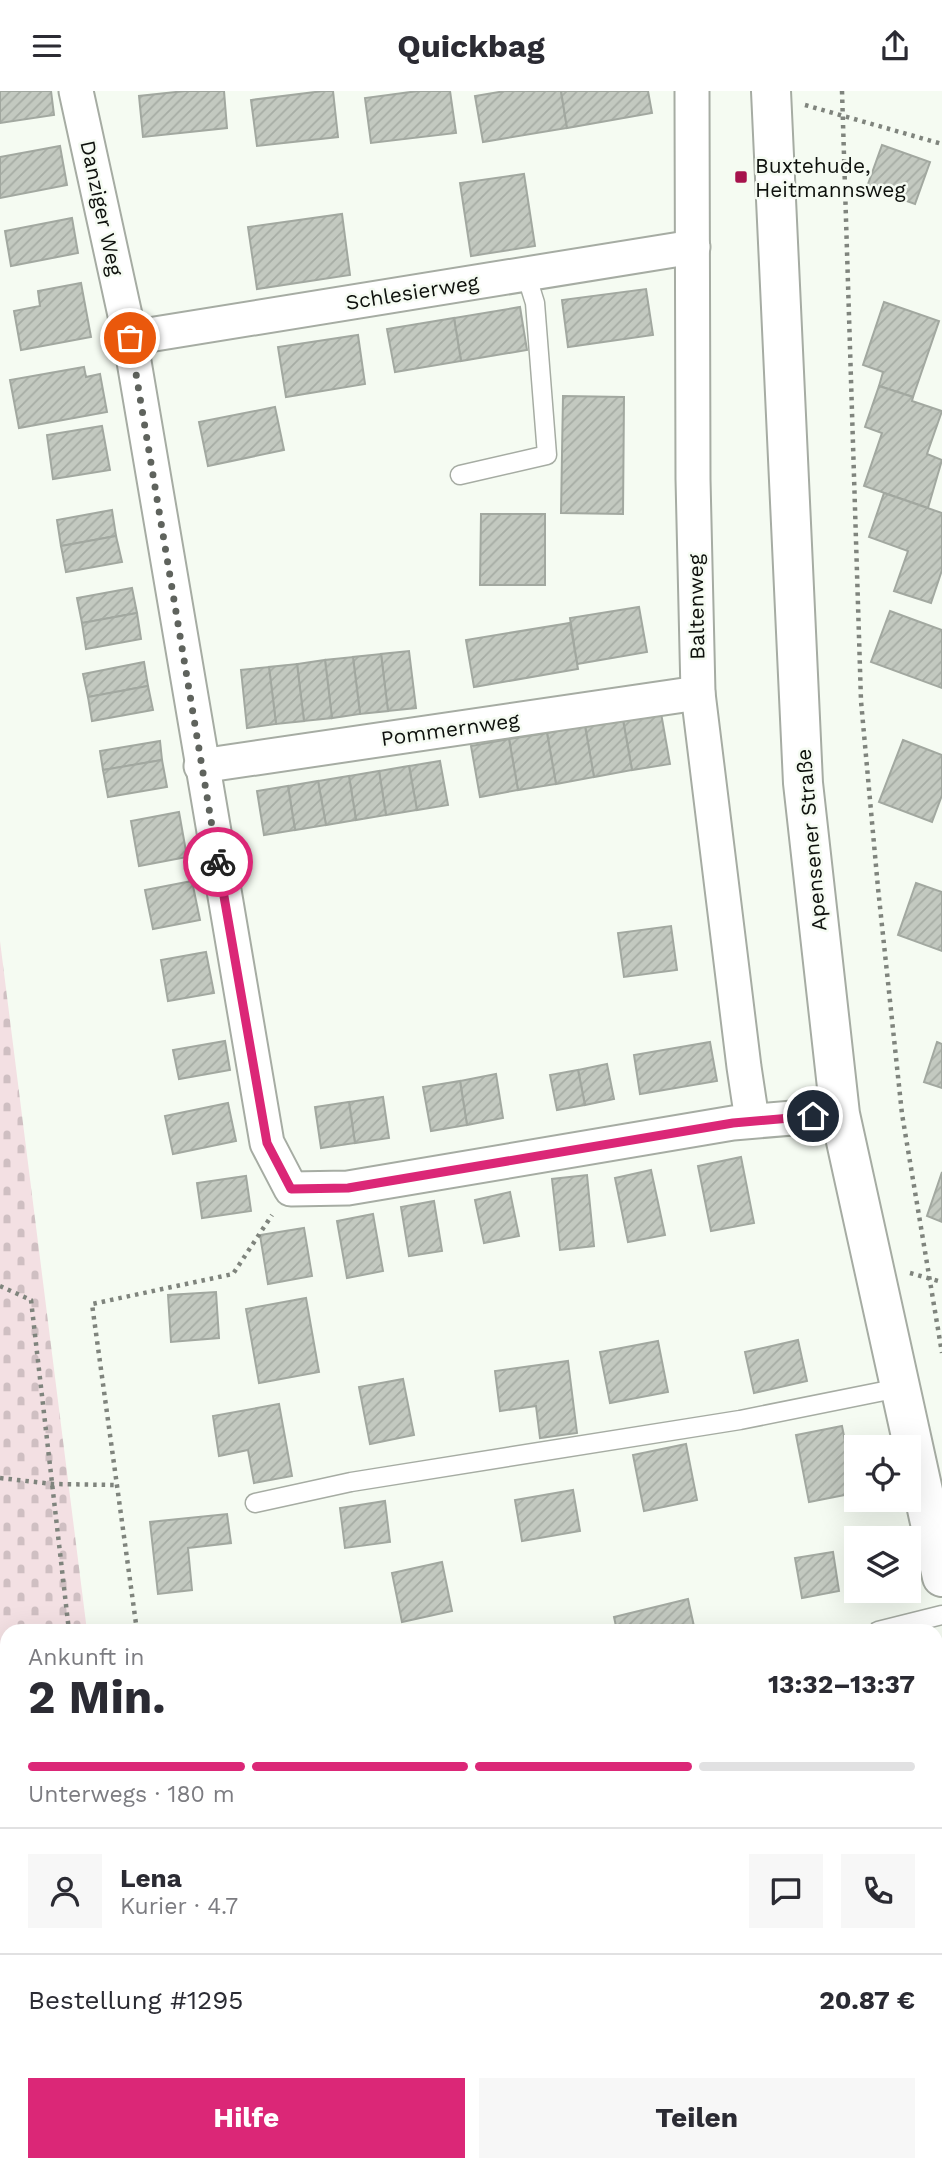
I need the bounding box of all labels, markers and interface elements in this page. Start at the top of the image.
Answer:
icon: menu [28,27,66,65]
text: Quickbag [397,27,545,65]
icon: share [876,27,914,65]
street label: Danziger Weg [75,138,129,279]
place label: Buxtehude, Heitmannsweg [755,153,906,202]
marker: Buxtehude, Heitmannsweg [733,169,749,185]
street label: Schlesierweg [344,269,481,315]
pin [100,308,160,368]
icon: bag [111,319,149,357]
street label: Baltenweg [683,553,709,660]
street label: Pommernweg [379,707,522,751]
street label: Apensener Straße [791,748,831,932]
courier [183,827,253,897]
icon: bike [199,843,237,881]
pin [783,1086,843,1146]
icon: home [794,1097,832,1135]
map controls [844,1435,921,1603]
button: locate [844,1435,921,1512]
button: layers [844,1526,921,1603]
text: Ankunft in [28,1644,144,1671]
text: 13:32–13:37 [768,1669,915,1699]
text: 2 Min. [28,1670,166,1724]
text: Unterwegs · 180 m [28,1781,235,1808]
button: person [28,1854,102,1928]
button: chat [749,1854,823,1928]
button: phone [841,1854,915,1928]
text: Lena [120,1863,182,1893]
text: Kurier · 4.7 [120,1893,238,1920]
text: Bestellung #1295 [28,1985,243,2015]
text: 20.87 € [819,1985,915,2015]
button: Hilfe [28,2078,465,2158]
button: Teilen [479,2078,915,2158]

